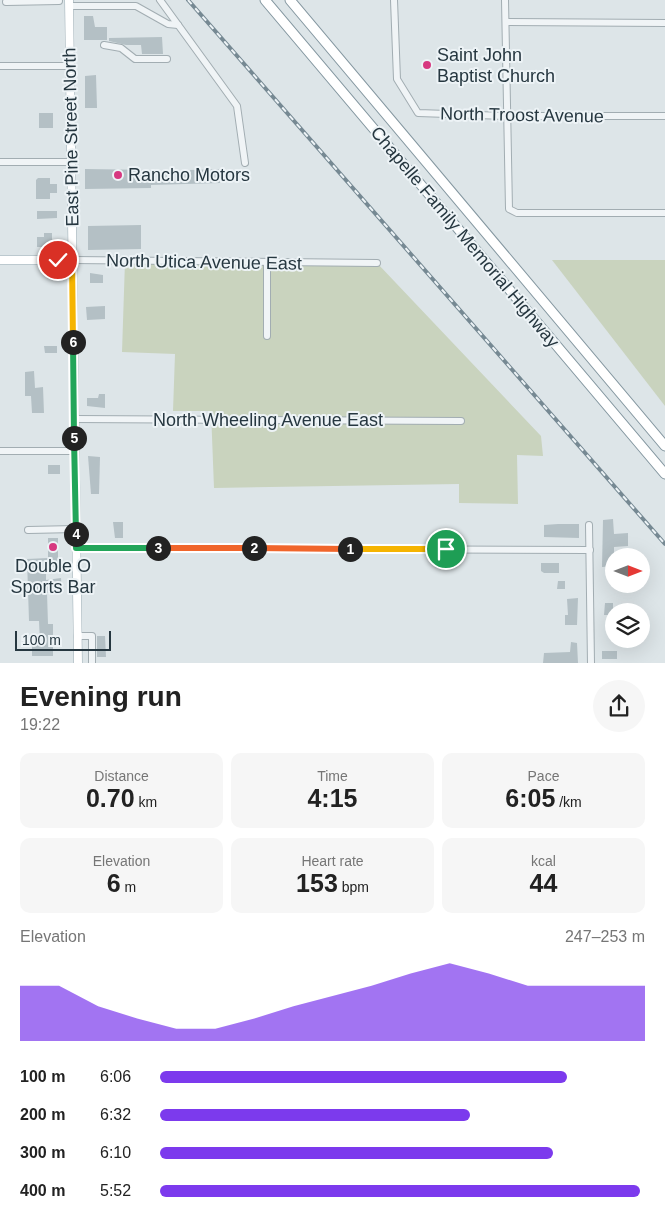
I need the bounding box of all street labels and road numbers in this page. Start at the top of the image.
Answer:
street label: East Pine Street North [59,47,83,227]
street label: North Troost Avenue [440,104,604,126]
street label: Chapelle Family Memorial Highway [367,123,563,351]
street label: North Utica Avenue East [106,250,302,274]
street label: North Wheeling Avenue East [153,410,383,430]

